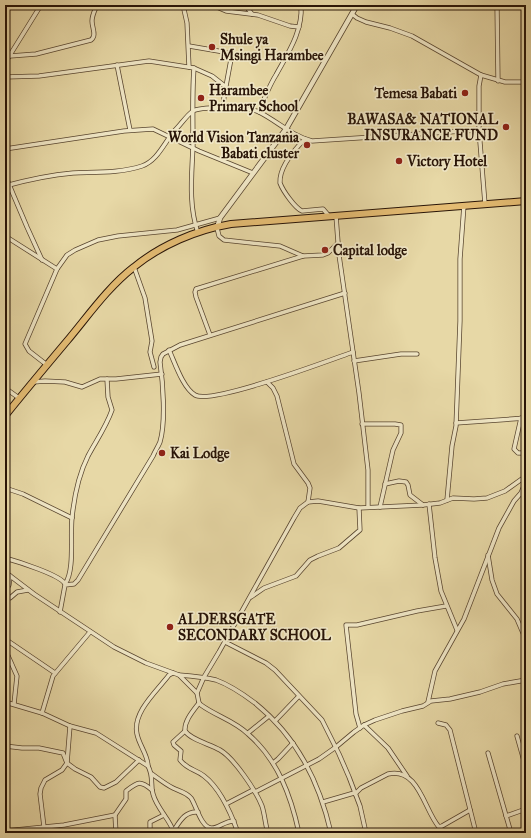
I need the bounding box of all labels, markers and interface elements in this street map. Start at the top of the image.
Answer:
place label: Shule ya Msingi Harambee [220,31,324,65]
marker: Shule ya Msingi Harambee [207,42,217,52]
place label: Harambee Primary School [209,82,299,116]
place label: Temesa Babati [373,85,457,102]
marker: Temesa Babati [460,88,470,98]
marker: Harambee Primary School [196,93,206,103]
place label: BAWASA& NATIONAL INSURANCE FUND [347,111,499,144]
marker: BAWASA& NATIONAL INSURANCE FUND [501,122,511,132]
place label: World Vision Tanzania Babati cluster [168,129,300,162]
marker: World Vision Tanzania Babati cluster [302,140,312,150]
place label: Victory Hotel [406,153,488,171]
marker: Victory Hotel [394,156,404,166]
place label: Capital lodge [333,242,407,260]
marker: Capital lodge [320,245,330,255]
place label: Kai Lodge [170,445,230,463]
marker: Kai Lodge [157,448,167,458]
place label: ALDERSGATE SECONDARY SCHOOL [177,611,331,644]
marker: ALDERSGATE SECONDARY SCHOOL [165,622,175,632]

